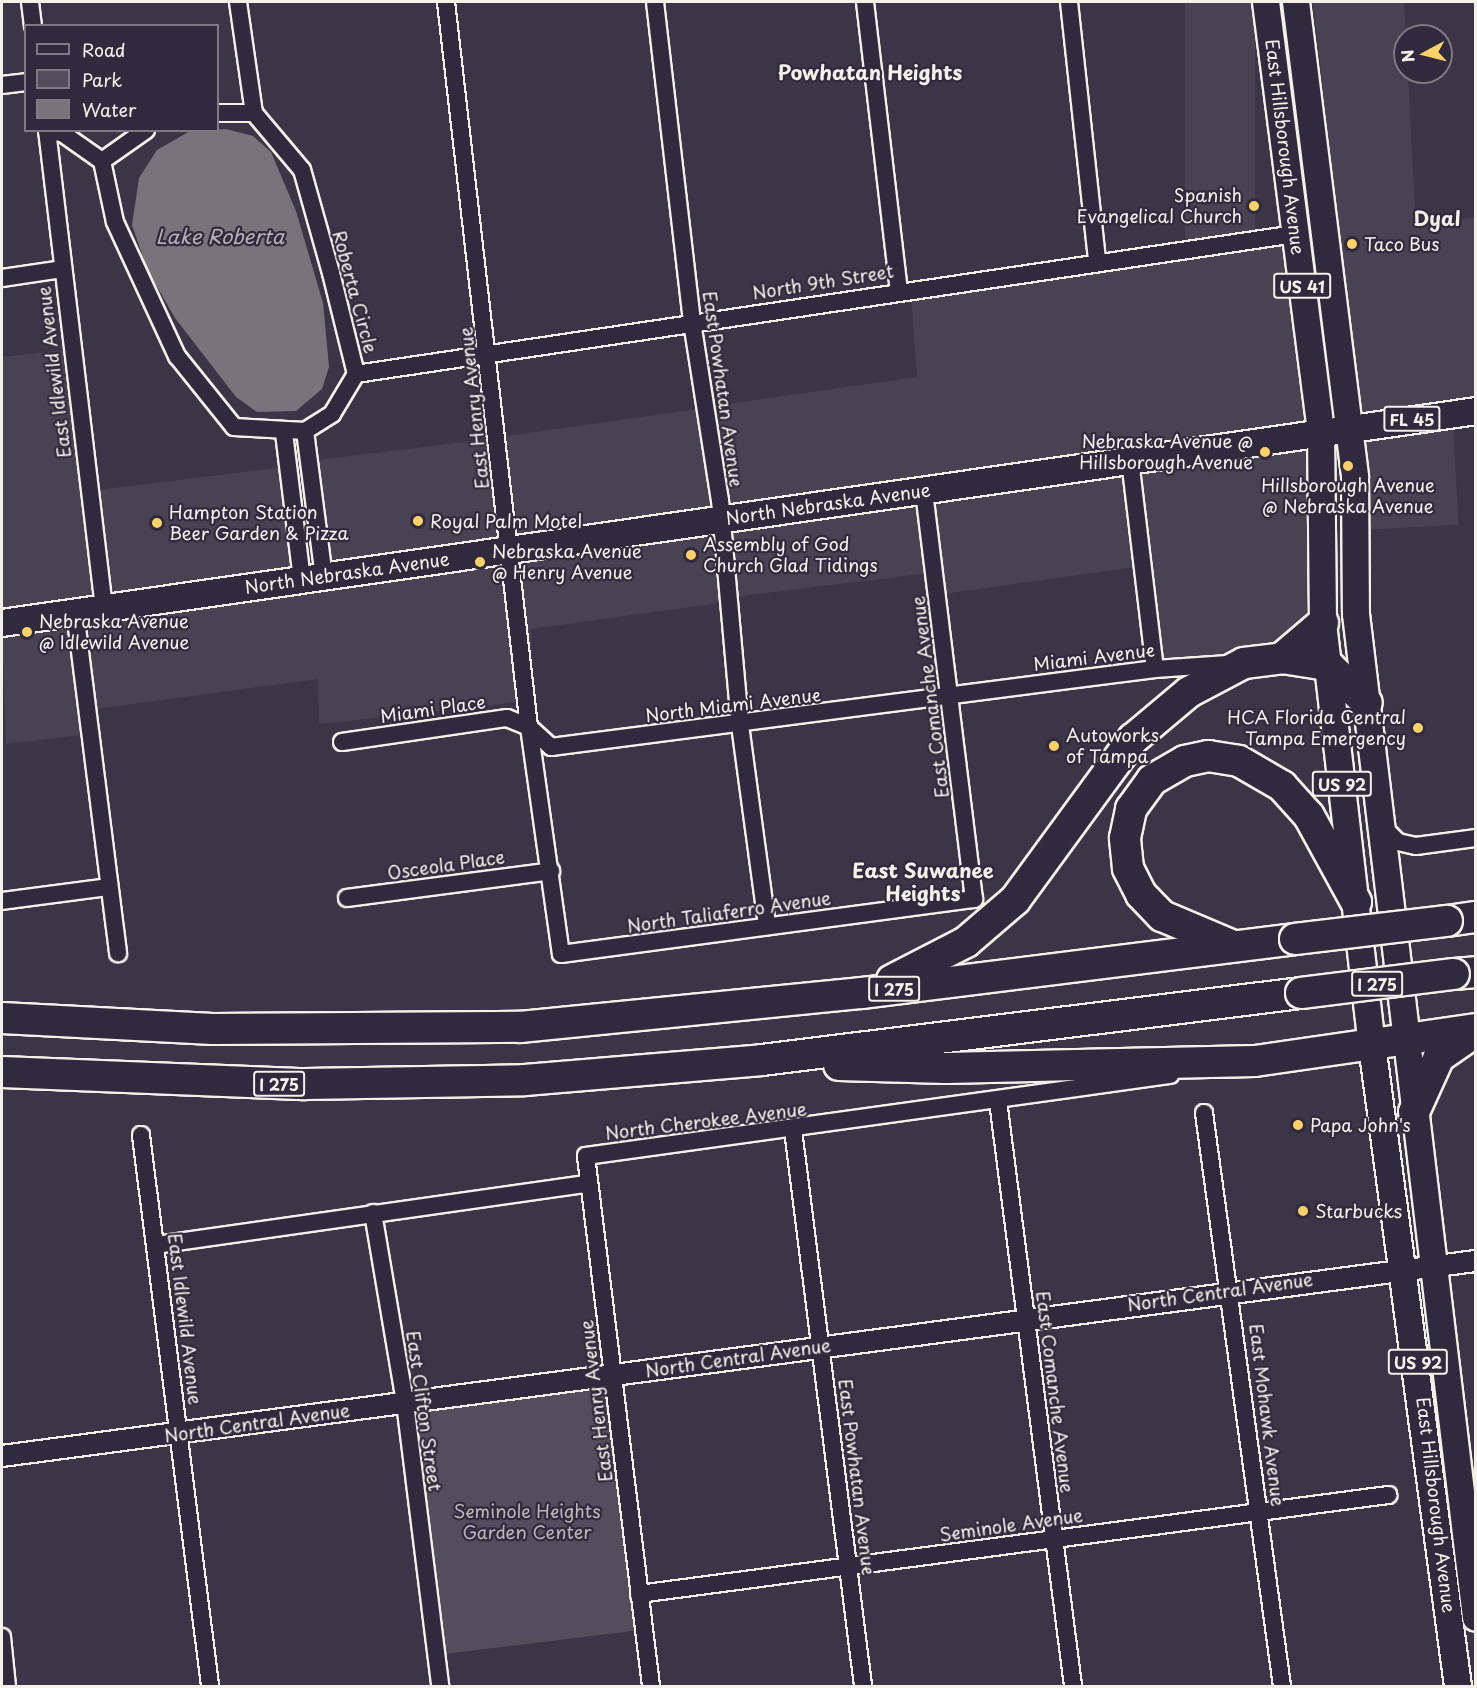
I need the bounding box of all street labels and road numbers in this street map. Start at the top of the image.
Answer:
street label: East Hillsborough Avenue [1261,38,1309,256]
street label: Roberta Circle [328,228,382,356]
street label: North 9th Street [750,260,896,304]
road number: US 41 [1274,273,1330,299]
street label: East Idlewild Avenue [33,284,75,460]
street label: East Powhatan Avenue [698,289,748,489]
street label: East Henry Avenue [455,326,493,490]
road number: FL 45 [1384,406,1440,432]
street label: North Nebraska Avenue [724,479,932,529]
street label: North Nebraska Avenue [243,548,451,598]
street label: East Comanche Avenue [907,596,953,798]
street label: Miami Avenue [1032,639,1156,675]
street label: North Miami Avenue [643,683,823,727]
street label: Miami Place [379,691,487,727]
road number: US 92 [1312,771,1372,797]
street label: Osceola Place [385,846,507,884]
street label: North Taliaferro Avenue [625,887,833,937]
road number: I 275 [1350,971,1404,997]
road number: I 275 [867,976,921,1002]
road number: I 275 [252,1071,306,1097]
street label: North Cherokee Avenue [603,1098,809,1144]
street label: East Idlewild Avenue [164,1231,206,1407]
street label: North Central Avenue [1125,1268,1315,1316]
street label: East Comanche Avenue [1032,1291,1078,1493]
street label: East Henry Avenue [575,1319,617,1483]
street label: East Mohawk Avenue [1245,1322,1289,1508]
street label: East Clifton Street [402,1330,446,1492]
street label: North Central Avenue [643,1334,833,1382]
road number: US 92 [1388,1349,1448,1375]
street label: East Powhatan Avenue [834,1377,880,1577]
street label: East Hillsborough Avenue [1412,1396,1460,1614]
street label: North Central Avenue [162,1399,352,1447]
street label: Seminole Avenue [937,1504,1085,1546]

